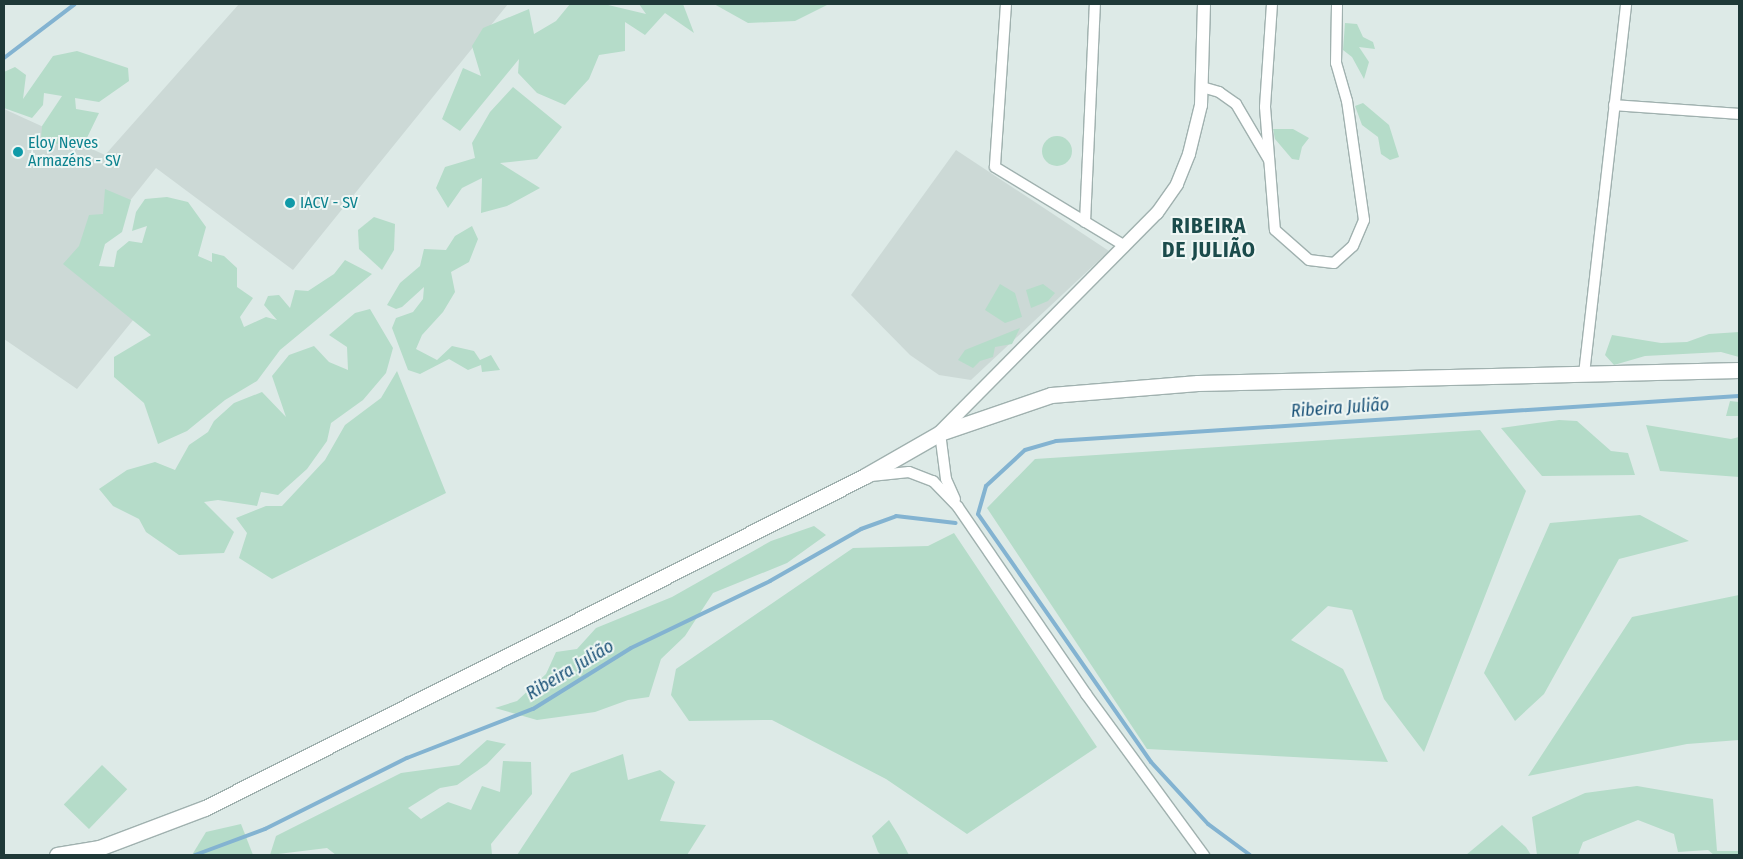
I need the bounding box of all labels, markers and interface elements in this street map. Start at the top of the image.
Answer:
place label: Eloy Neves Armazéns - SV [28,133,121,171]
marker: Eloy Neves Armazéns - SV [12,146,24,158]
place label: IACV - SV [300,193,358,213]
marker: IACV - SV [284,197,296,209]
district label: RIBEIRA DE JULIÃO [1161,213,1257,263]
water label: Ribeira Julião [1290,394,1390,422]
water label: Ribeira Julião [522,635,618,705]

